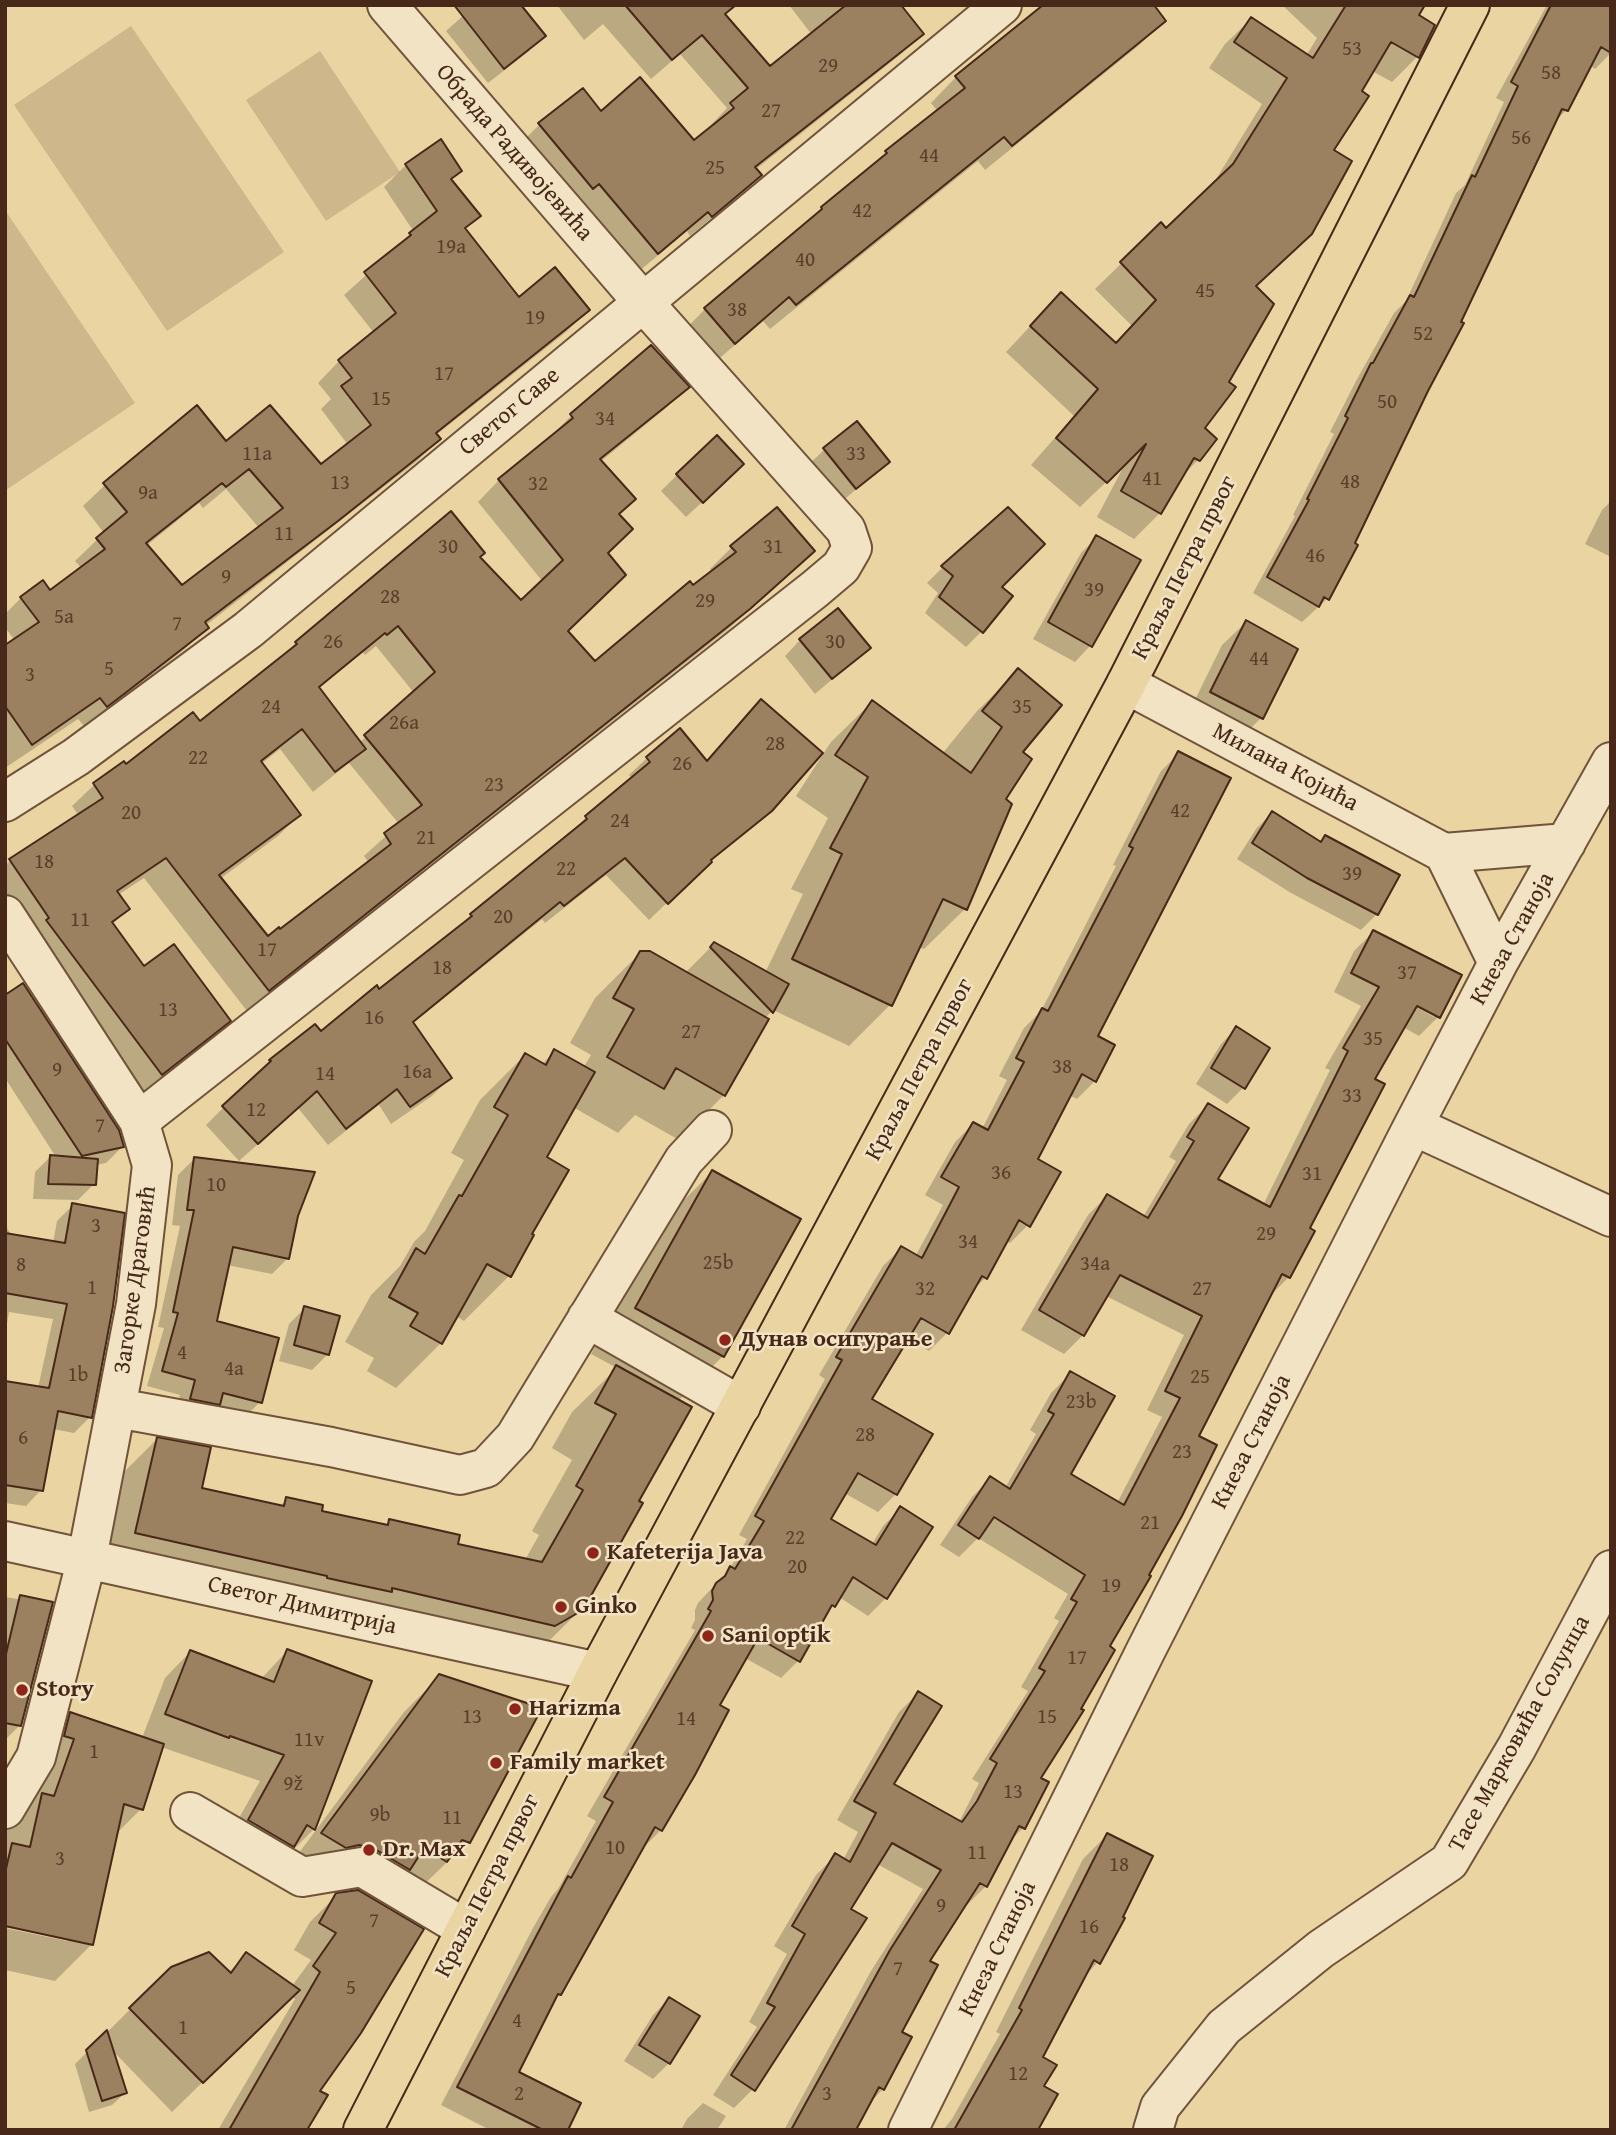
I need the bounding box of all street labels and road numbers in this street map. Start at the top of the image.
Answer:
street label: Обрада Радивојевића [429,59,599,247]
street label: Светог Саве [454,362,566,462]
street label: Краља Петра првог [1126,471,1244,665]
street label: Милана Којића [1207,717,1363,819]
street label: Кнеза Станоја [1465,868,1561,1010]
street label: Краља Петра првог [860,974,980,1166]
street label: Загорке Драговић [109,1184,163,1376]
street label: Кнеза Станоја [1206,1370,1298,1514]
street label: Светог Димитрија [205,1570,399,1642]
street label: Тасе Марковића Солунца [1443,1611,1597,1857]
street label: Краља Петра првог [429,1789,547,1983]
street label: Кнеза Станоја [953,1877,1043,2021]

